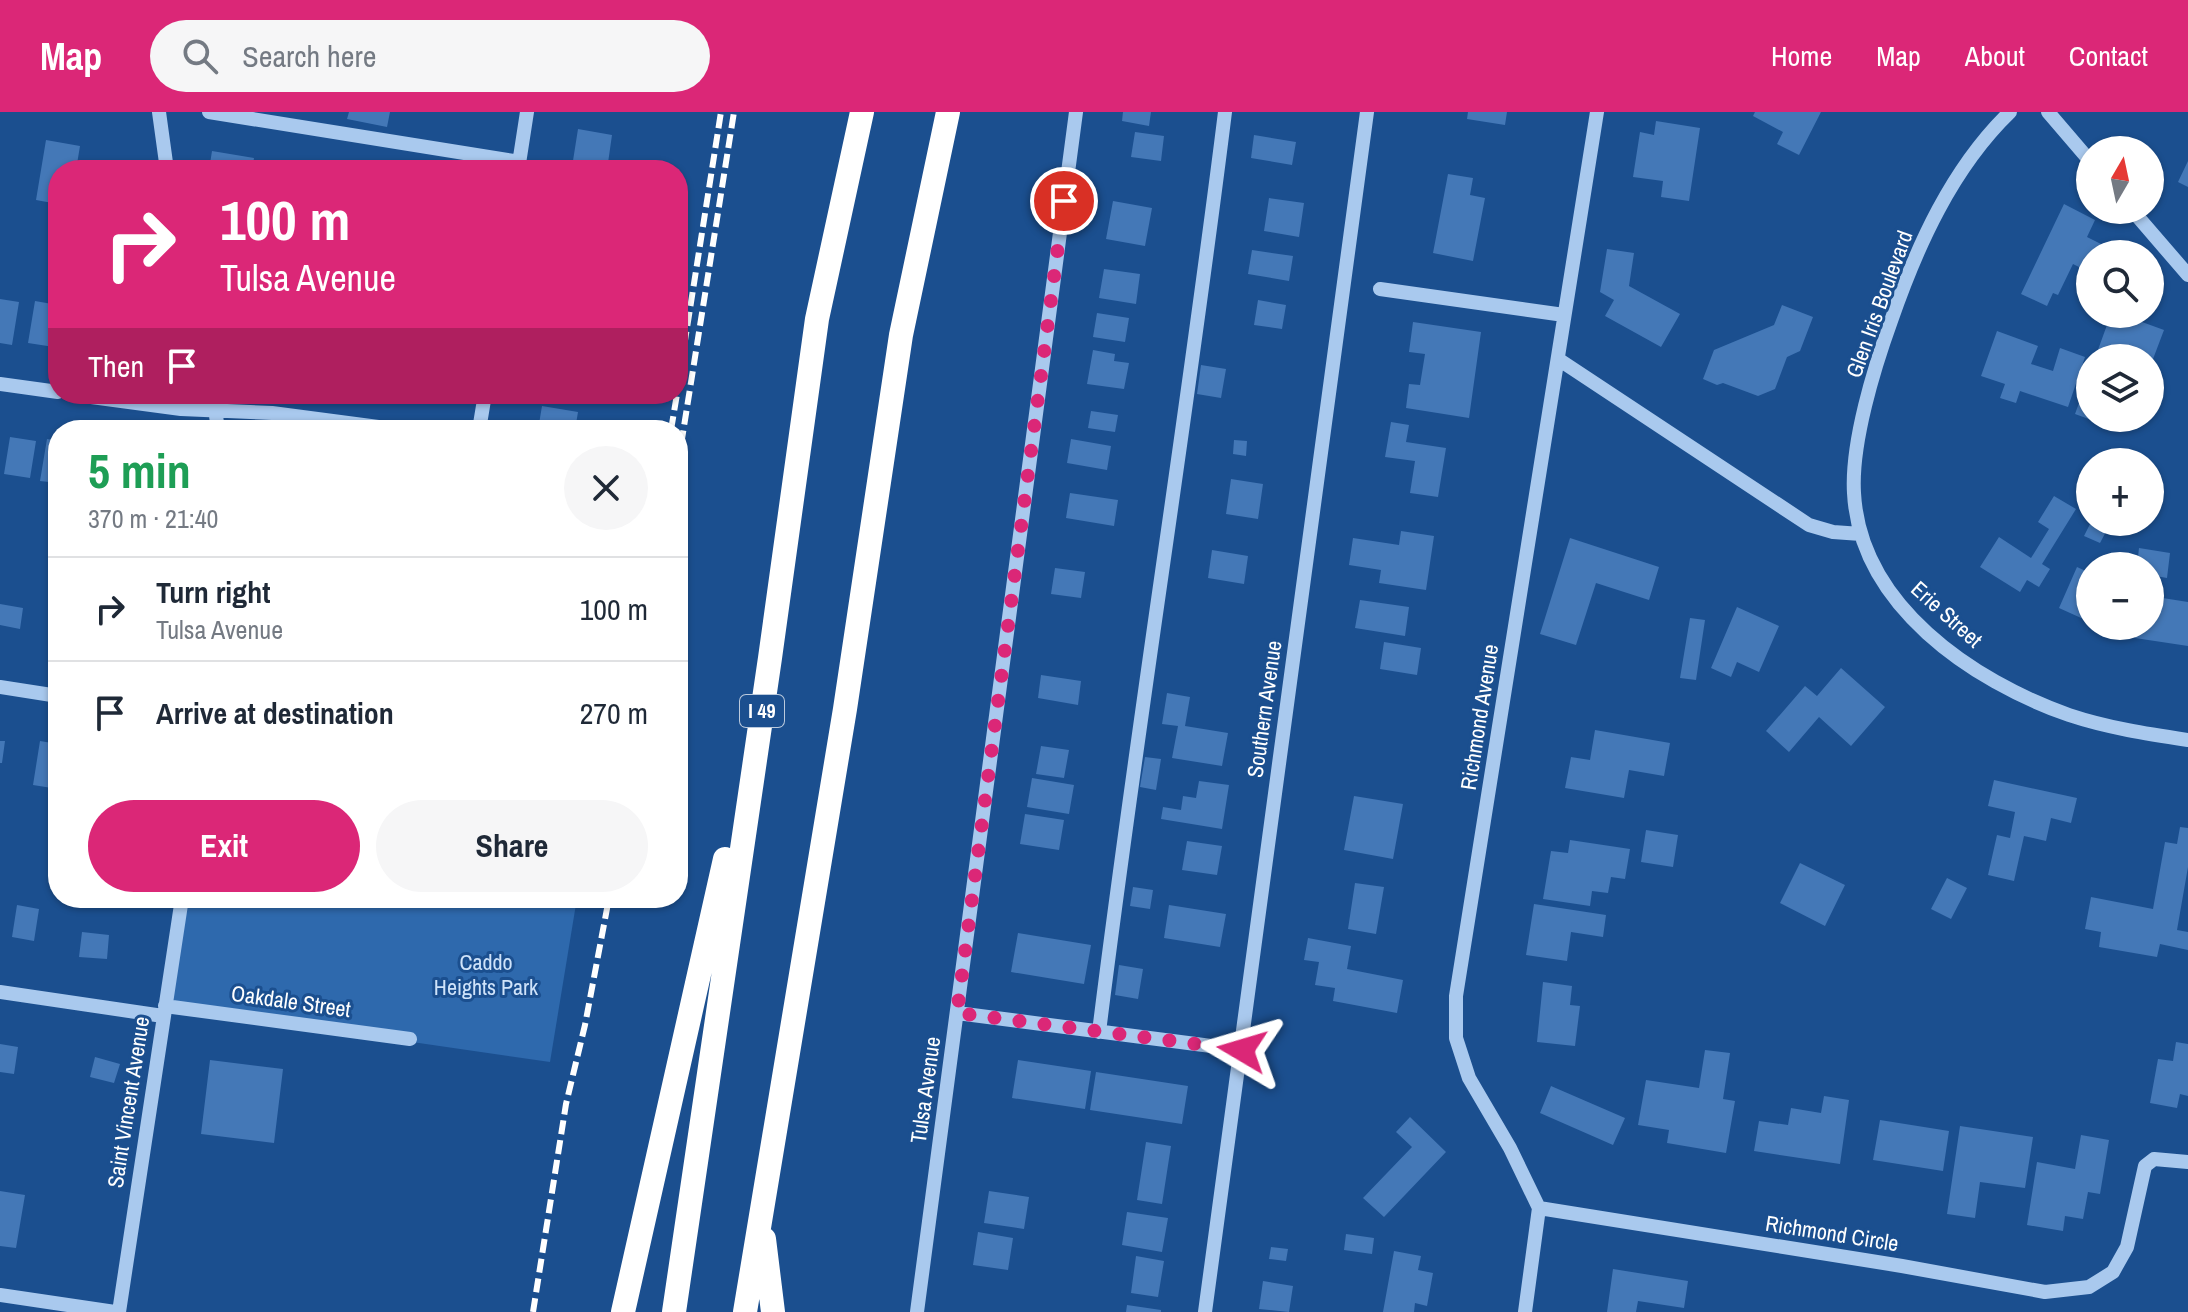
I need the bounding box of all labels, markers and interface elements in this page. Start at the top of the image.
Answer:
search box [150,20,710,92]
text: Map [40,31,102,82]
icon: search [178,34,222,78]
text: Search here [242,36,376,76]
text: Home [1771,37,1832,75]
text: Map [1876,37,1921,75]
text: About [1965,37,2025,75]
text: Contact [2069,37,2148,75]
north arrow [2076,136,2164,224]
map controls [2076,136,2164,640]
pin [1030,167,1098,235]
icon: arrive [1042,179,1086,223]
text: 100 m [220,182,350,257]
icon: right [88,192,192,296]
street label: Glen Iris Boulevard [1838,226,1920,382]
button: search [2076,240,2164,328]
text: Tulsa Avenue [220,254,396,302]
icon: arrive [160,344,204,388]
button: layers [2076,344,2164,432]
text: Then [88,346,144,386]
text: 5 min [88,438,191,503]
button: close [564,446,648,530]
button: + [2076,448,2164,536]
text: 370 m · 21:40 [88,501,218,536]
button: − [2076,552,2164,640]
text: Turn right [156,572,270,612]
street label: Erie Street [1905,574,1989,654]
icon: right [88,587,132,631]
text: 100 m [580,589,648,629]
text: Tulsa Avenue [156,612,283,647]
street label: Southern Avenue [1240,639,1288,779]
street label: Richmond Avenue [1453,642,1505,792]
icon: arrive [88,691,132,735]
text: Arrive at destination [156,693,394,733]
text: 270 m [580,693,648,733]
road number: I 49 [740,695,784,727]
button: Exit [88,800,360,892]
button: Share [376,800,648,892]
park label: Caddo Heights Park [434,947,539,1002]
street label: Oakdale Street [229,978,353,1024]
position arrow [1200,1008,1284,1092]
street label: Saint Vincent Avenue [100,1014,156,1190]
street label: Tulsa Avenue [903,1035,947,1145]
street label: Richmond Circle [1763,1208,1901,1258]

